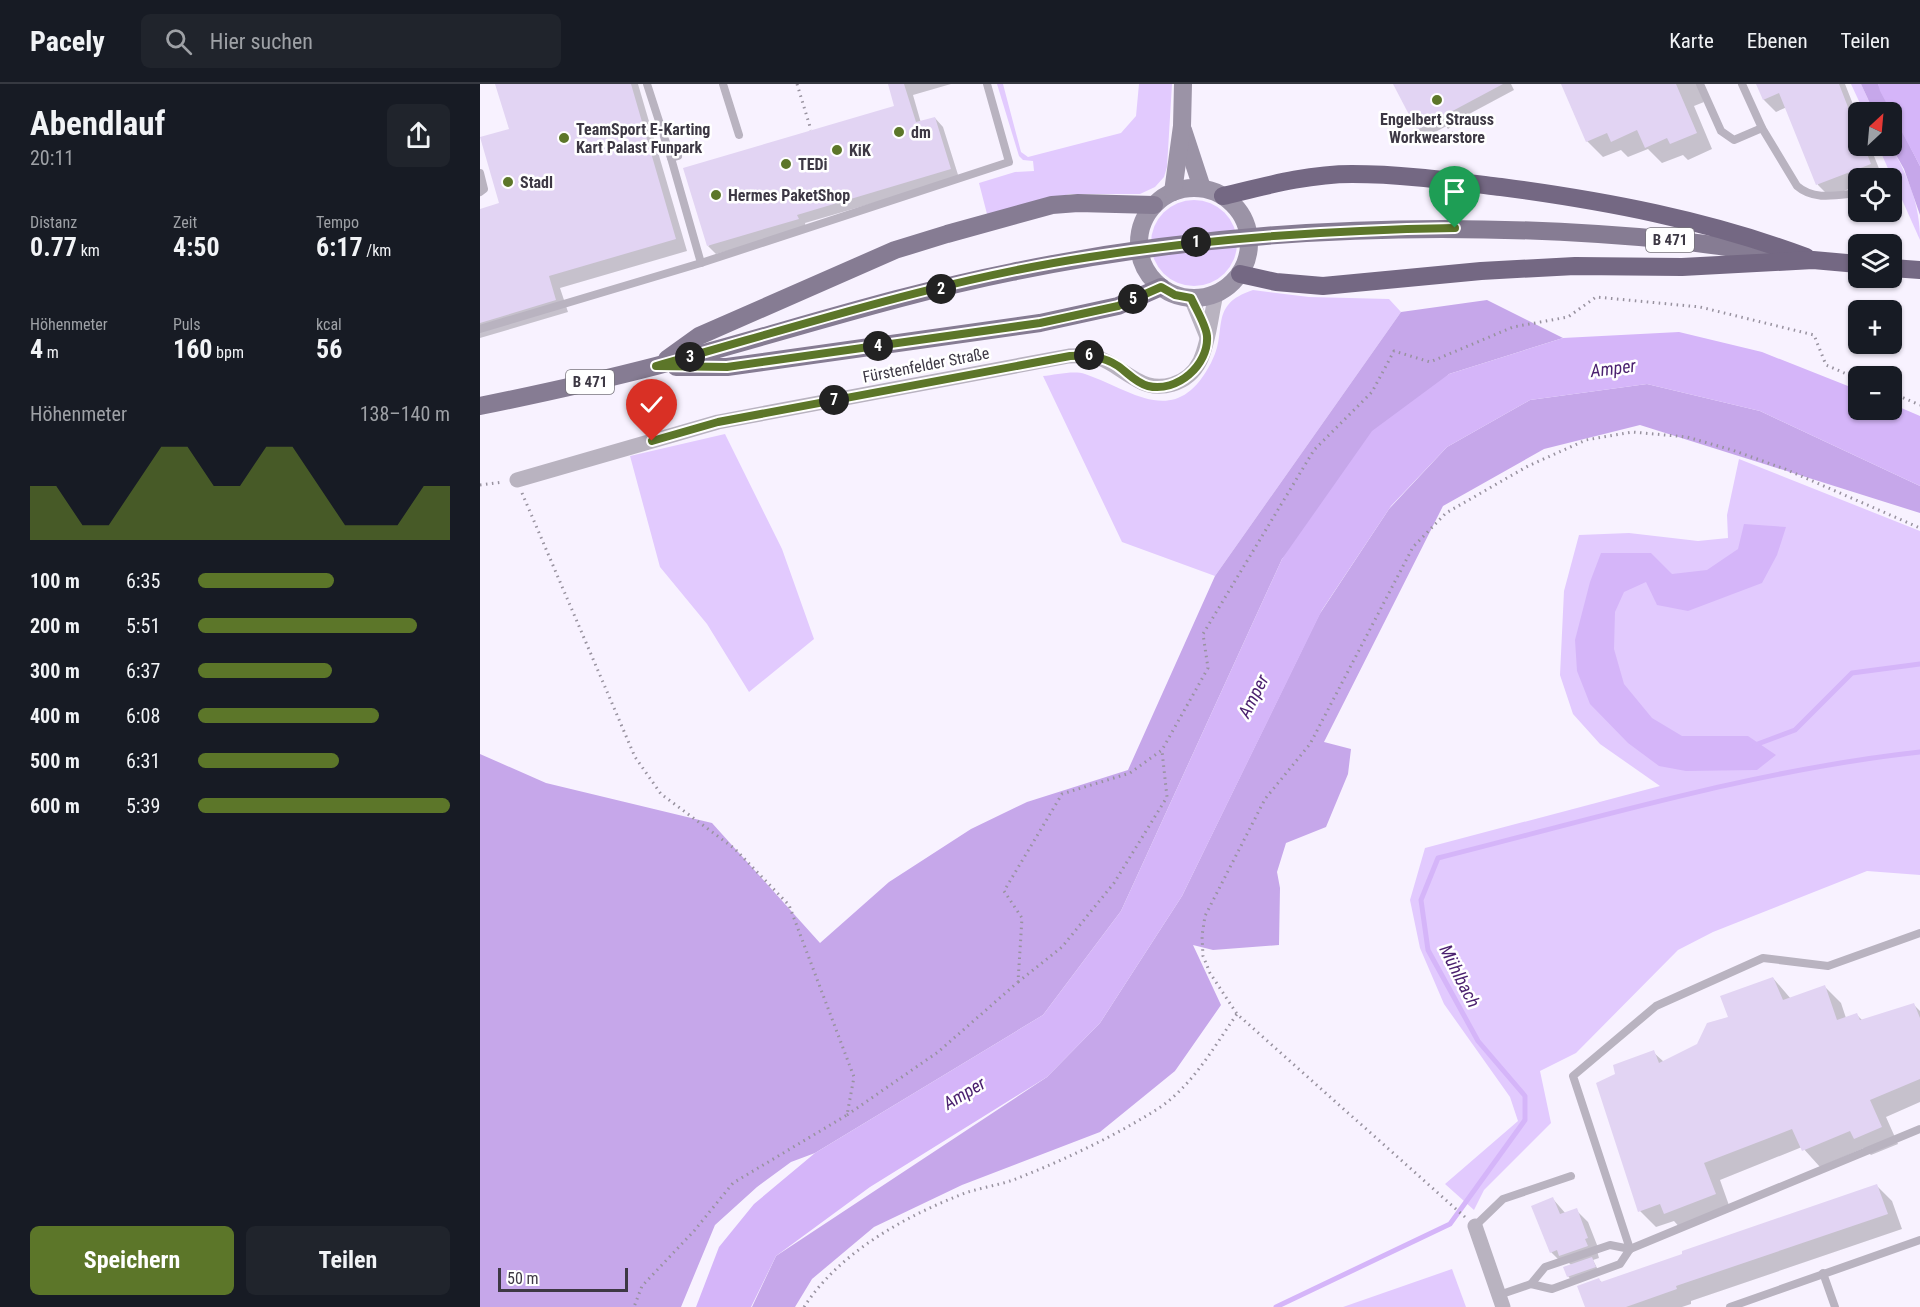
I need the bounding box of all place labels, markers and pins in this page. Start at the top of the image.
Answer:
marker: Engelbert Strauss Workwearstore [1430,93,1444,107]
place label: Engelbert Strauss Workwearstore [1380,110,1494,147]
place label: TeamSport E-Karting Kart Palast Funpark [576,120,710,157]
place label: dm [911,123,931,142]
marker: dm [892,125,906,139]
marker: TeamSport E-Karting Kart Palast Funpark [557,131,571,145]
place label: KiK [849,141,871,160]
marker: KiK [830,143,844,157]
place label: TEDi [798,155,828,174]
marker: TEDi [779,157,793,171]
pin [1429,166,1480,228]
place label: Stadl [520,173,553,192]
marker: Stadl [501,175,515,189]
place label: Hermes PaketShop [728,186,850,205]
marker: Hermes PaketShop [709,188,723,202]
pin: 1 [1181,227,1211,257]
pin: 2 [926,274,956,304]
pin: 5 [1118,284,1148,314]
pin: 4 [863,331,893,361]
pin: 6 [1074,340,1104,370]
pin: 3 [675,342,705,372]
pin [626,379,677,441]
pin: 7 [819,385,849,415]

